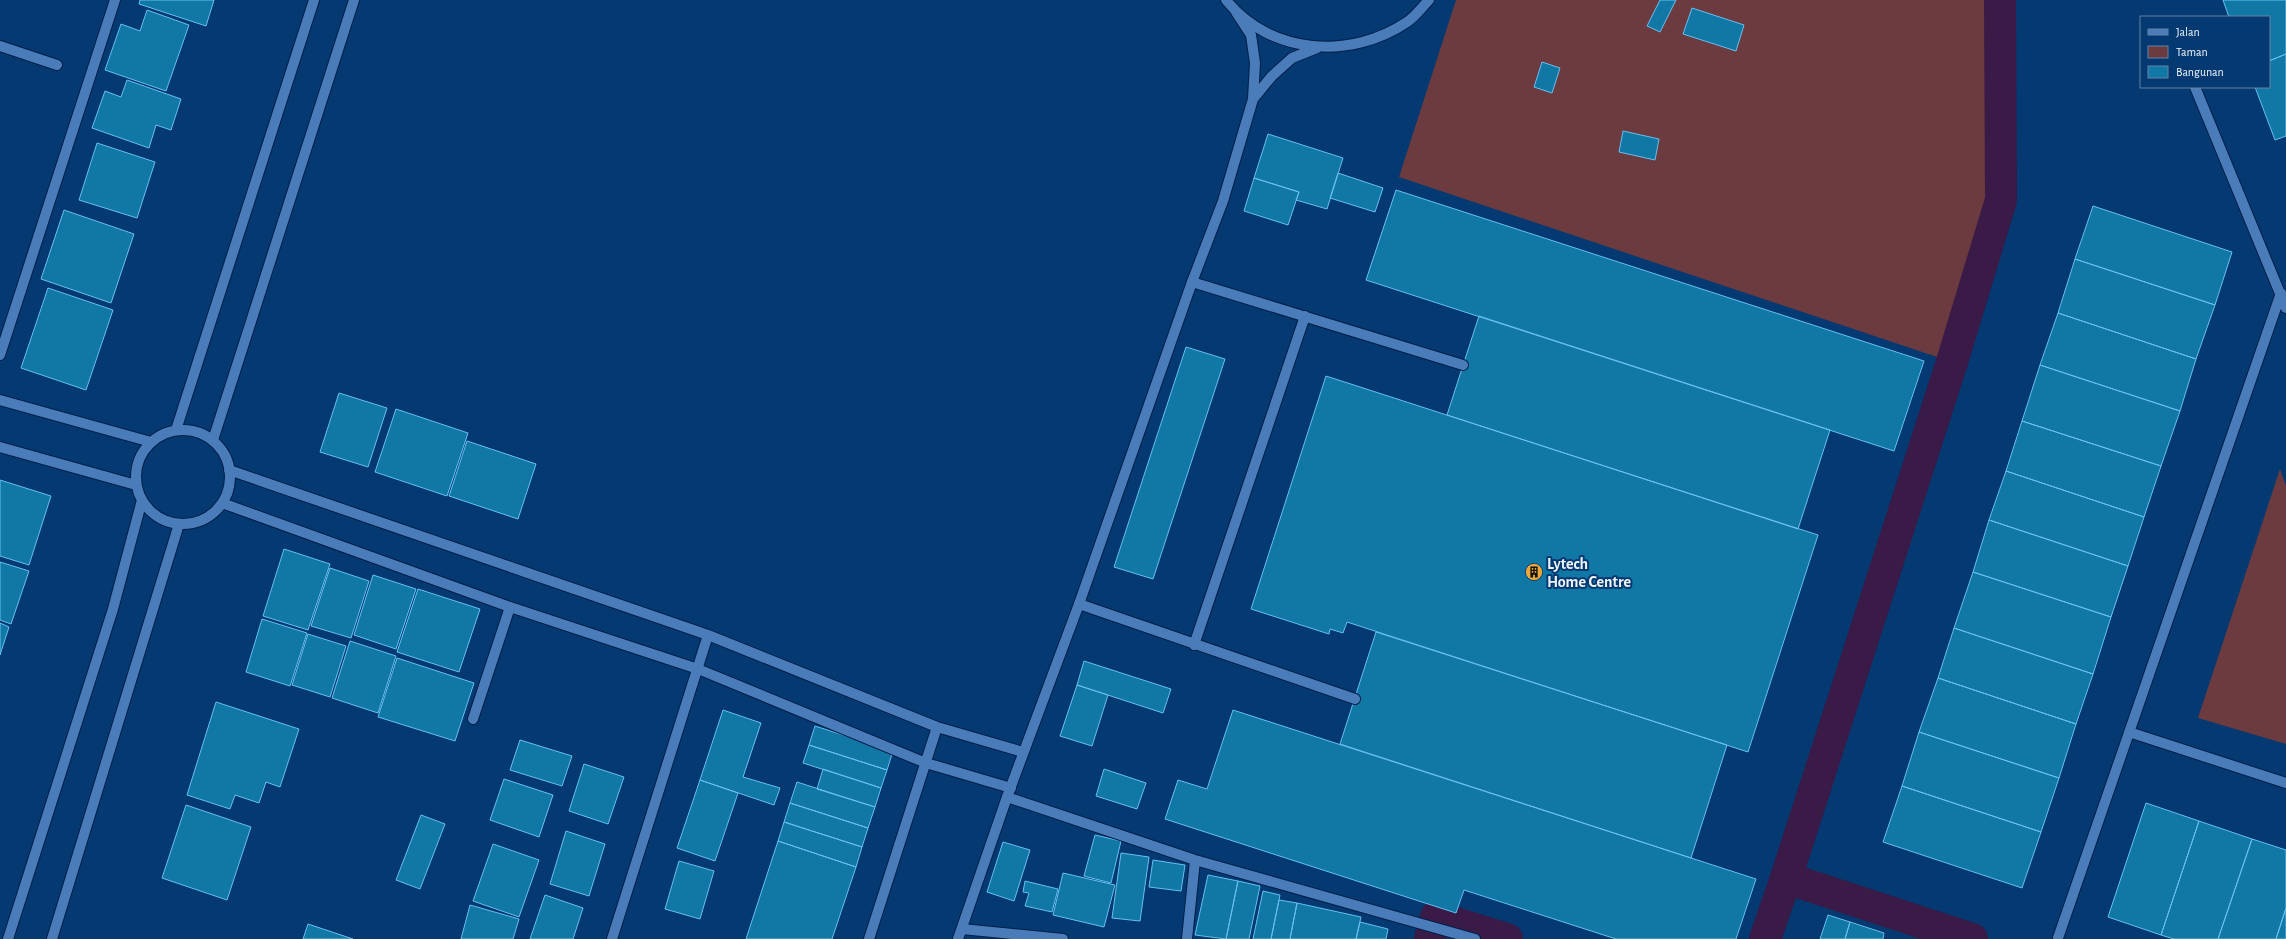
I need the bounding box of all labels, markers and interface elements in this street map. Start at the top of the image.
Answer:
legend [2140,16,2270,88]
text: Jalan [2176,26,2200,38]
text: Taman [2176,46,2208,58]
text: Bangunan [2176,66,2224,78]
place label: Lytech Home Centre [1547,556,1632,590]
building icon: Lytech Home Centre [1524,562,1544,582]

